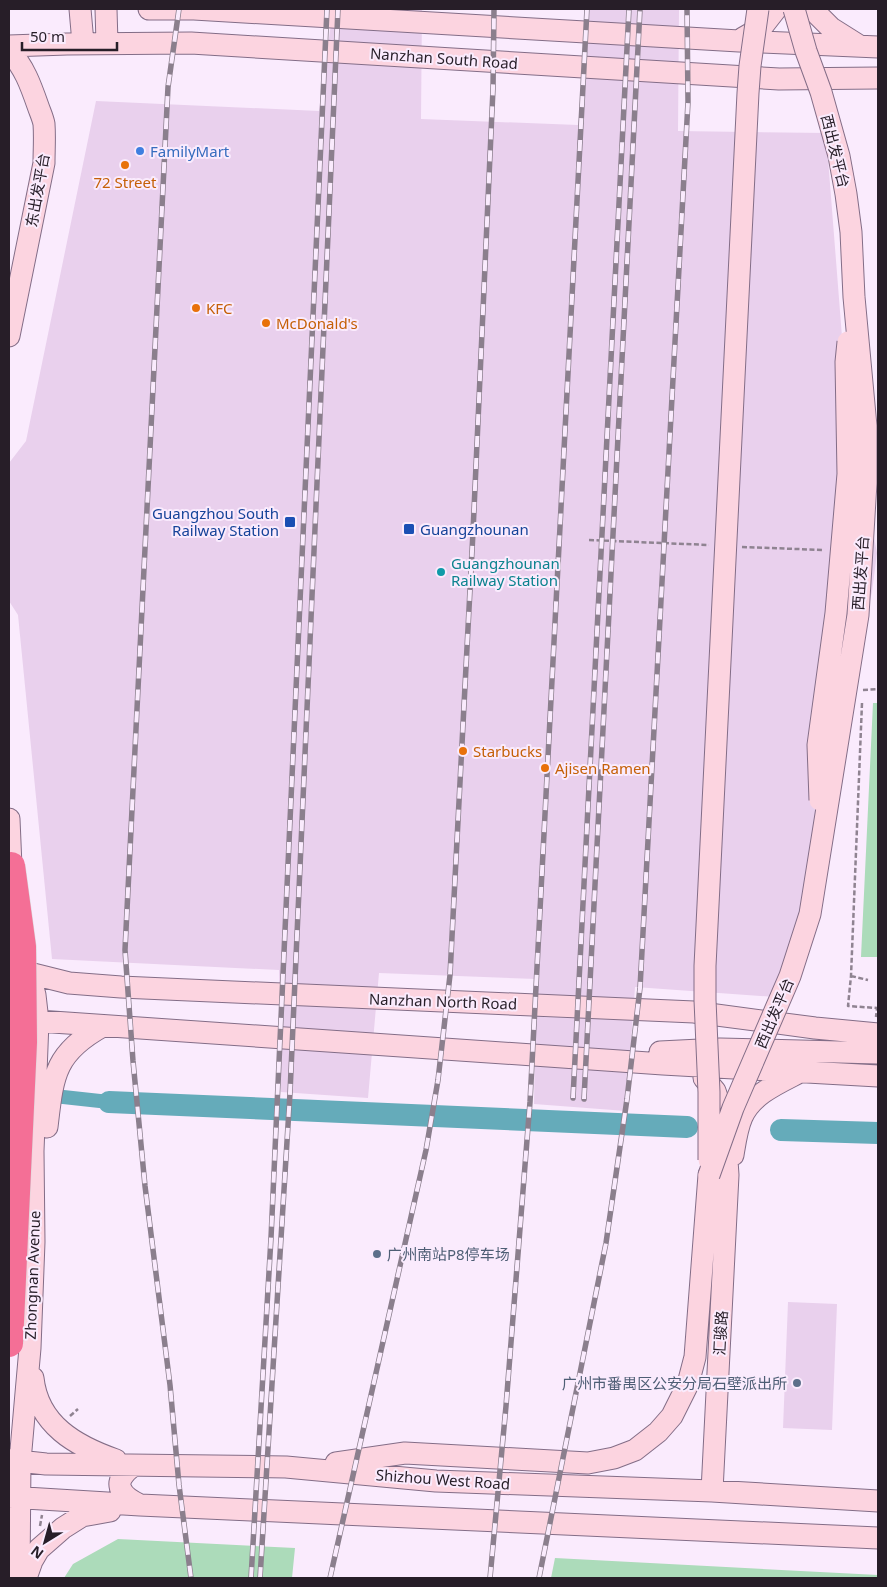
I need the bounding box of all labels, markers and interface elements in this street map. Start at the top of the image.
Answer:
scale bar [22,20,118,52]
text: 50 m [30,26,65,46]
street label: Nanzhan South Road [369,43,519,73]
street label: 西出发平台 [817,112,855,190]
place label: FamilyMart [150,141,230,161]
marker: FamilyMart [134,145,146,157]
street label: 东出发平台 [21,151,53,229]
marker: 72 Street [119,159,131,171]
place label: 72 Street [94,172,157,192]
place label: KFC [206,298,233,318]
marker: KFC [190,302,202,314]
place label: McDonald's [276,313,358,333]
marker: McDonald's [260,317,272,329]
place label: Guangzhou South Railway Station [152,503,279,540]
marker: Guangzhou South Railway Station [283,515,297,529]
place label: Guangzhounan [420,519,529,539]
marker: Guangzhounan [402,522,416,536]
street label: 西出发平台 [847,535,873,611]
place label: Guangzhounan Railway Station [451,553,560,590]
marker: Guangzhounan Railway Station [435,566,447,578]
place label: Starbucks [473,741,542,761]
marker: Starbucks [457,745,469,757]
place label: Ajisen Ramen [555,758,651,778]
marker: Ajisen Ramen [539,762,551,774]
street label: 西出发平台 [750,975,798,1051]
street label: Nanzhan North Road [369,988,517,1014]
street label: Zhongnan Avenue [20,1210,44,1340]
place label: 广州南站P8停车场 [387,1244,510,1264]
marker: 广州南站P8停车场 [371,1248,383,1260]
street label: 汇骏路 [709,1310,731,1356]
place label: 广州市番禺区公安分局石壁派出所 [562,1373,787,1393]
marker: 广州市番禺区公安分局石壁派出所 [791,1377,803,1389]
street label: Shizhou West Road [375,1464,511,1494]
north arrow [20,1517,70,1567]
text: N [27,1542,47,1564]

